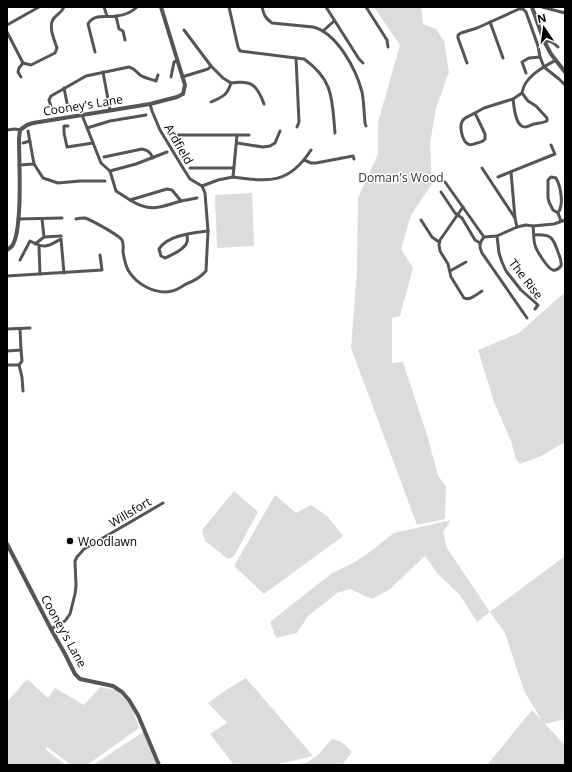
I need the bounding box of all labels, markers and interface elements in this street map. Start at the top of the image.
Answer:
north arrow [524,8,564,48]
text: N [536,9,548,26]
street label: Cooney's Lane [42,90,124,120]
street label: Ardfield [161,121,197,167]
park label: Doman's Wood [358,169,444,186]
street label: The Rise [505,255,547,303]
street label: Willsfort [106,493,154,531]
place label: Woodlawn [78,533,137,550]
marker: Woodlawn [65,536,75,546]
street label: Cooney's Lane [37,592,91,671]

